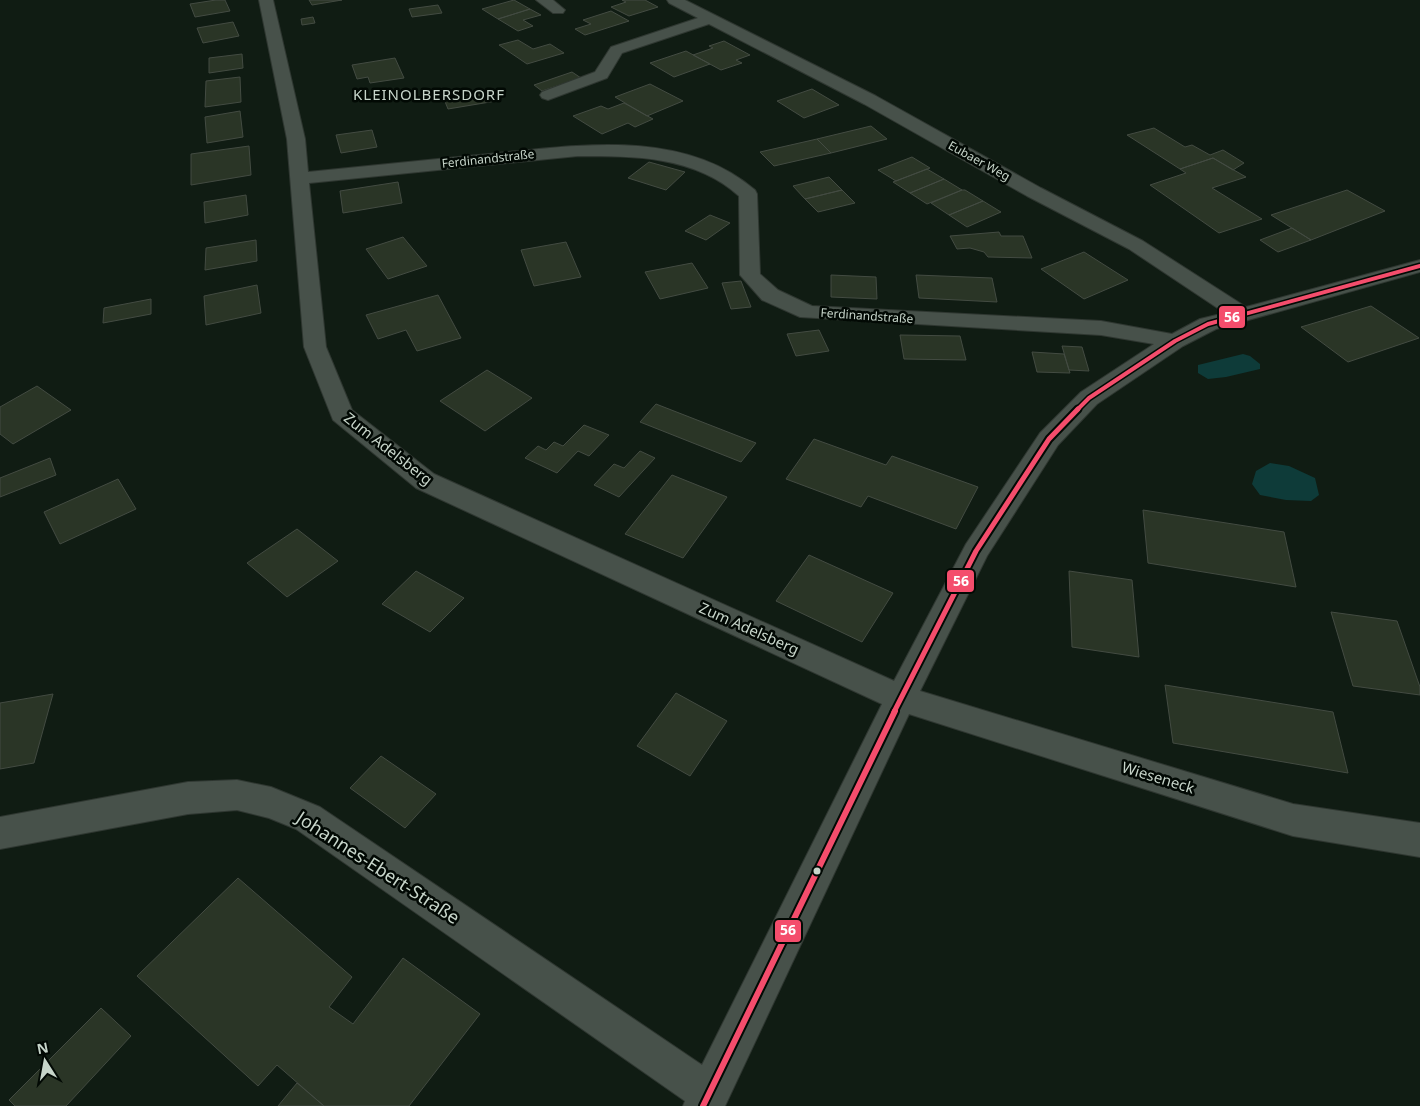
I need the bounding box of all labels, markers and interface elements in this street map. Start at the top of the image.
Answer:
district label: KLEINOLBERSDORF [353,84,505,104]
street label: Eubaer Weg [945,137,1013,185]
street label: Ferdinandstraße [441,145,535,172]
street label: Ferdinandstraße [820,304,914,327]
line badge: 56 [1218,305,1246,329]
text: 56 [1224,307,1240,326]
street label: Zum Adelsberg [340,407,437,489]
line badge: 56 [946,569,975,593]
text: 56 [953,571,969,590]
street label: Zum Adelsberg [696,597,802,659]
street label: Wieseneck [1120,757,1197,798]
street label: Johannes-Ebert-Straße [291,804,465,929]
unlabelled marker [812,866,822,876]
line badge: 56 [774,919,802,943]
text: 56 [780,920,796,939]
north arrow [20,1036,70,1086]
text: N [35,1037,50,1058]

